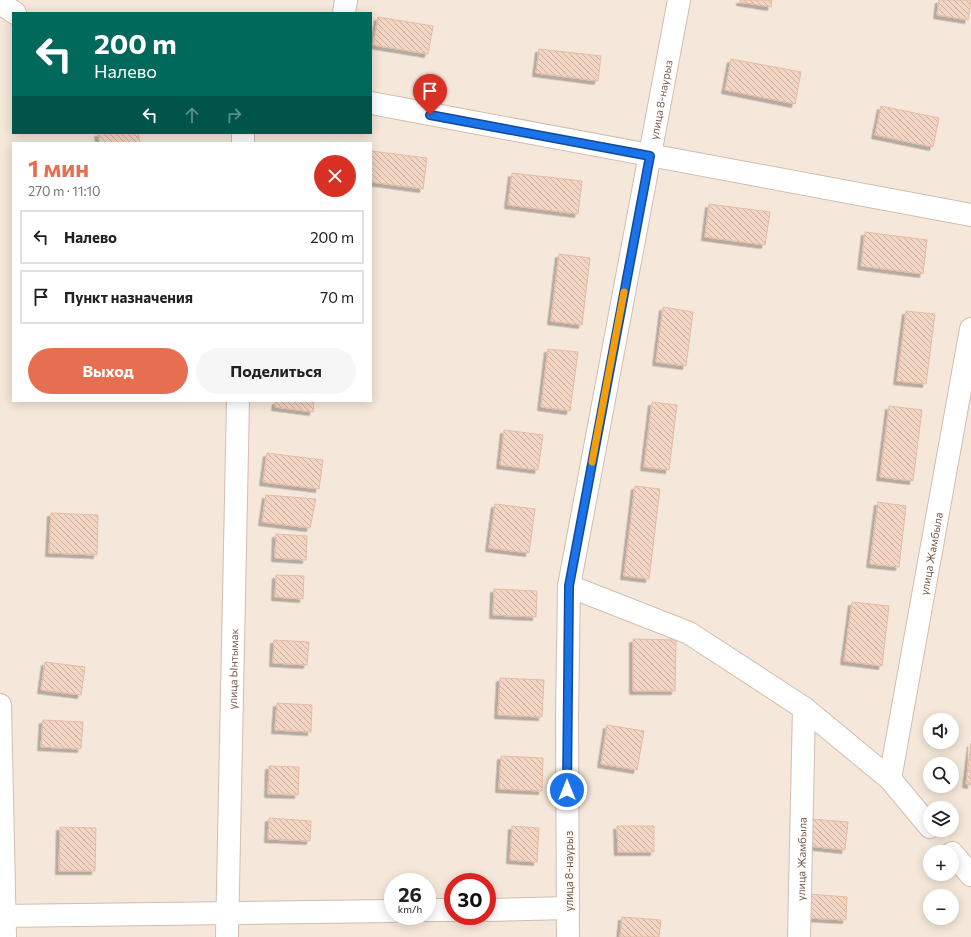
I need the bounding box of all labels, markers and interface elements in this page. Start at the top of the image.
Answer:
text: 200 m [94,26,177,60]
icon: left [28,28,80,80]
street label: улица 8-наурыз [646,59,674,140]
text: Налево [94,60,157,82]
pin [413,74,447,115]
icon: arrive [419,80,441,102]
icon: left [139,104,161,126]
icon: ahead [181,104,203,126]
icon: right [223,104,245,126]
text: 1 мин [28,153,89,182]
button: close [314,155,356,197]
text: 270 m · 11:10 [28,183,101,199]
icon: left [30,226,52,248]
text: Налево [64,228,117,246]
text: 200 m [310,228,354,246]
icon: arrive [30,286,52,308]
text: Пункт назначения [64,288,193,306]
text: 70 m [320,288,354,306]
button: Выход [28,348,188,394]
button: Поделиться [196,348,356,394]
street label: улица Жамбыла [917,511,944,596]
street label: улица Ынтымак [225,628,240,710]
map controls [923,713,959,925]
button: sound [923,713,959,749]
button: search [923,757,959,793]
position arrow [546,769,588,811]
button: layers [923,801,959,837]
street label: улица Жамбыла [793,817,808,901]
street label: улица 8-наурыз [562,831,575,911]
button: + [923,845,959,881]
speed limit sign: 30 [444,873,496,925]
text: 26 [398,882,422,906]
button: − [923,889,959,925]
text: km/h [398,903,422,915]

